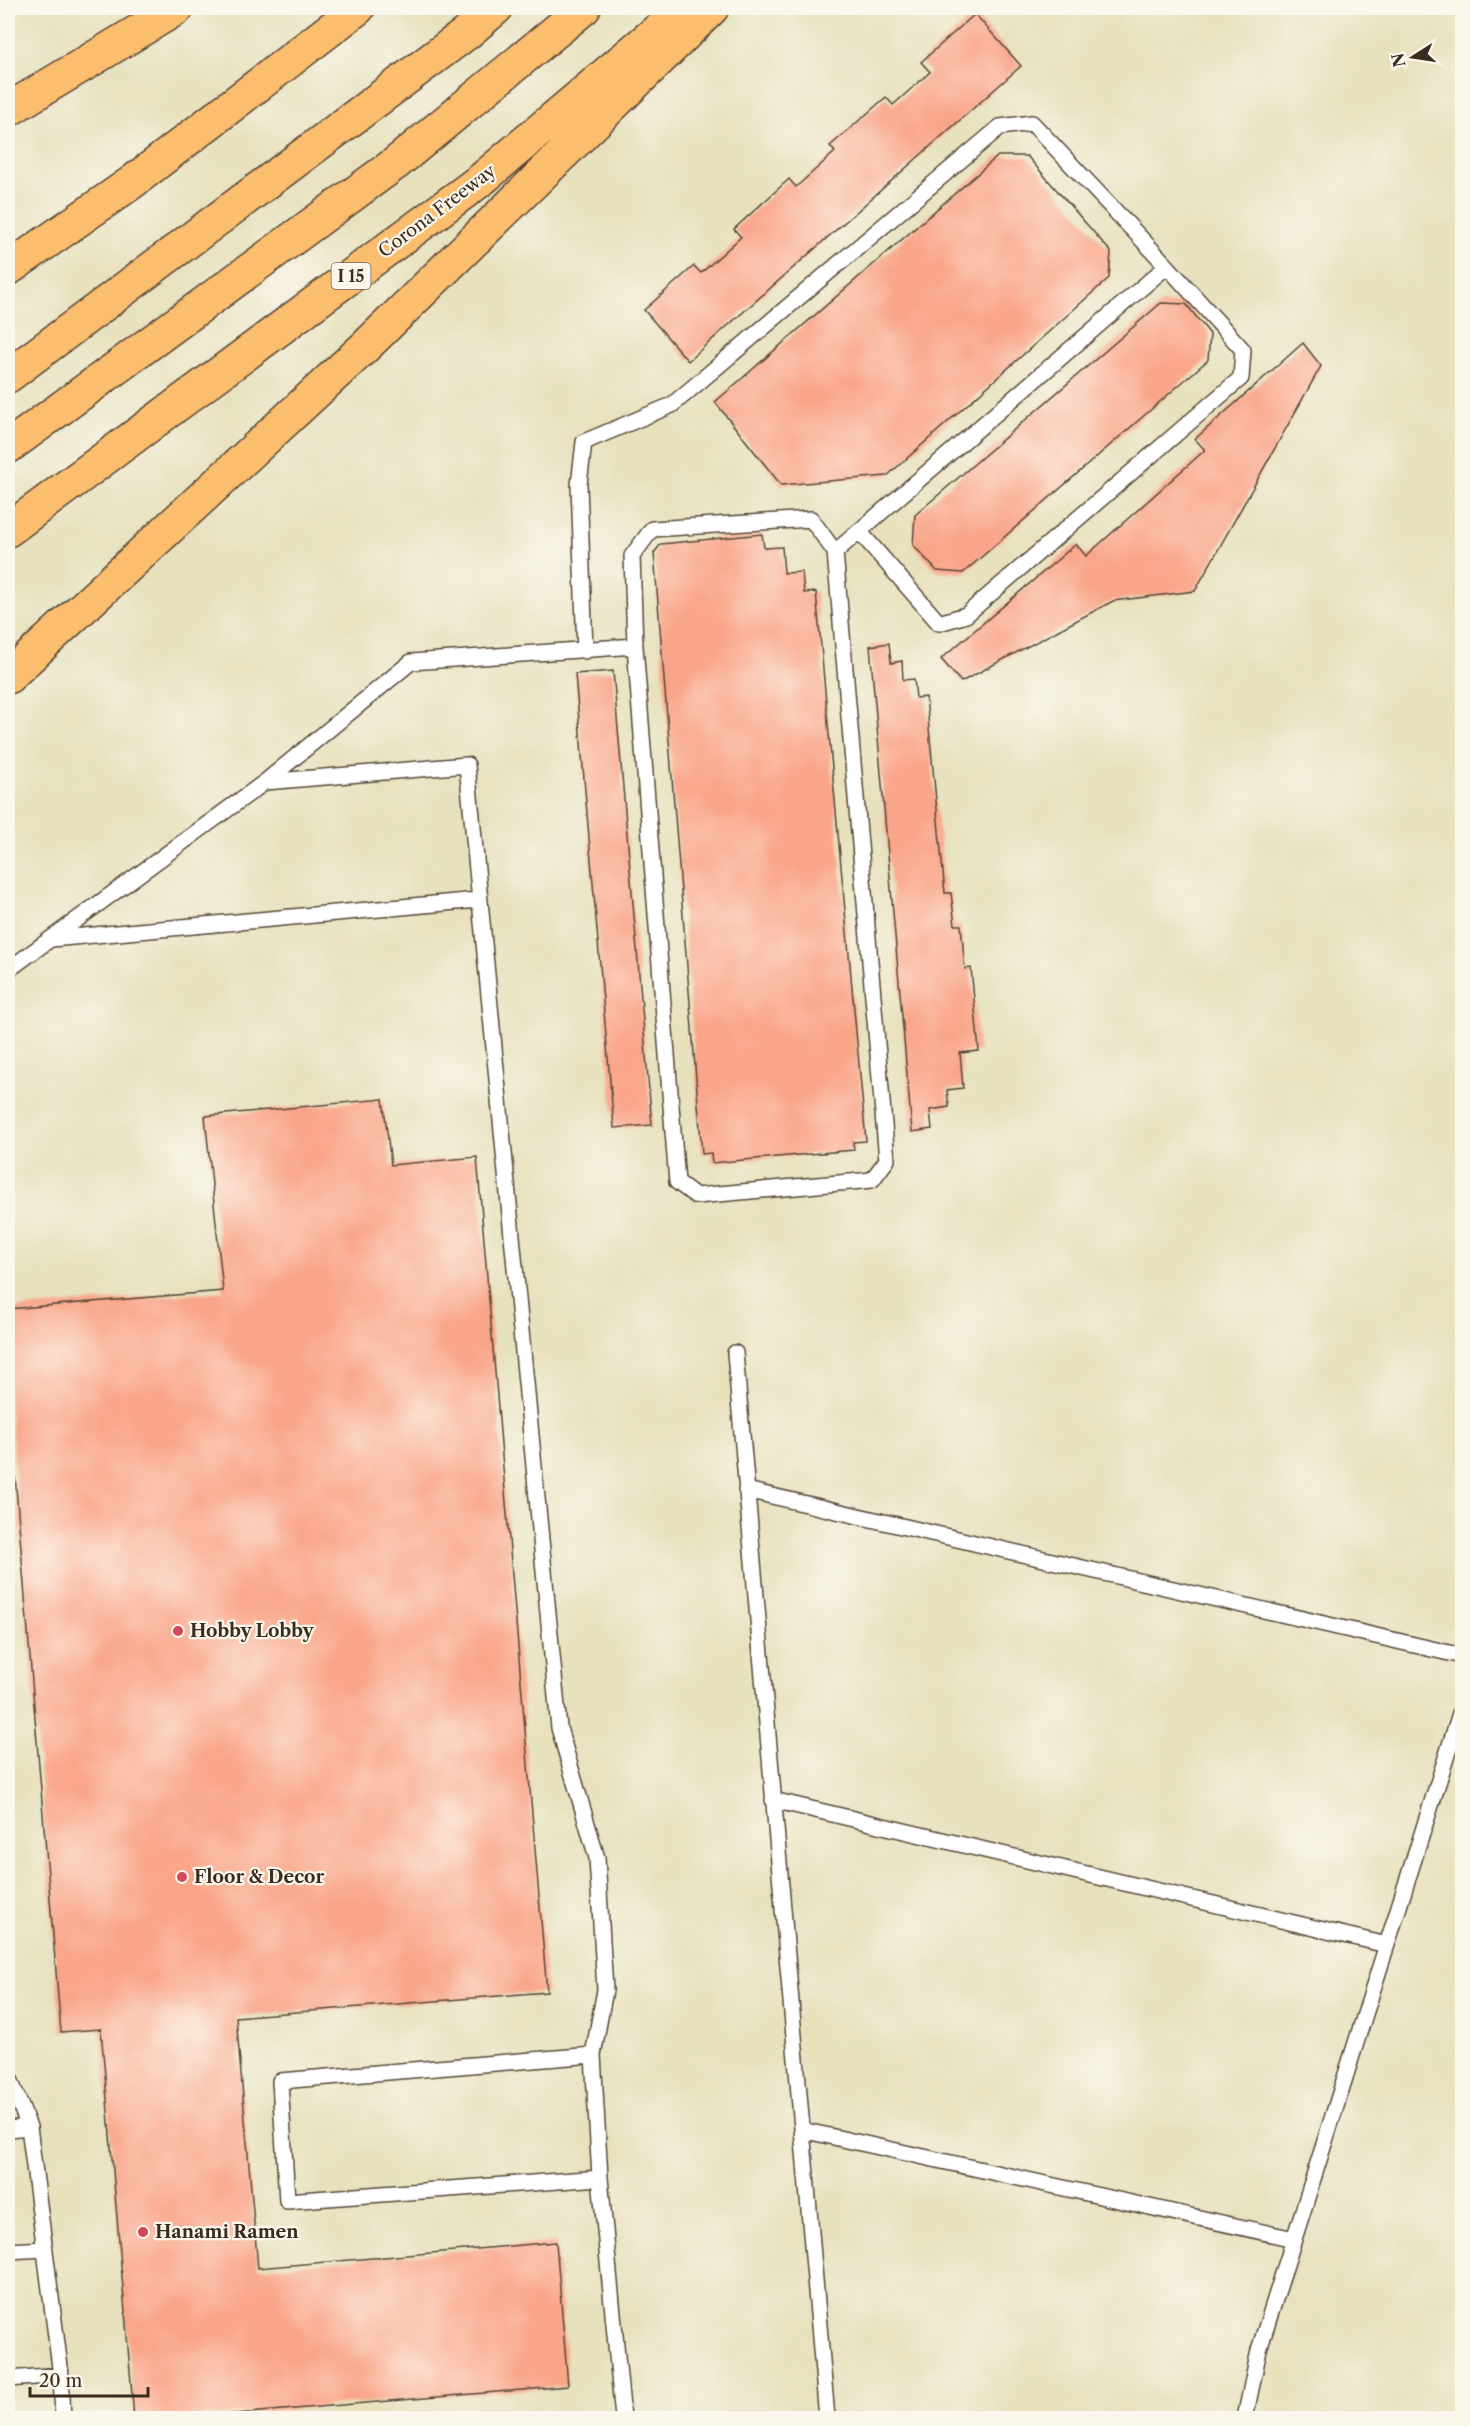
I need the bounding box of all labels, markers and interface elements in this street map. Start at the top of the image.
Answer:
north arrow [1383,27,1443,87]
text: N [1387,51,1410,69]
street label: Corona Freeway [374,159,501,262]
road number: I 15 [332,263,370,289]
place label: Hobby Lobby [190,1620,315,1642]
marker: Hobby Lobby [171,1624,185,1638]
place label: Floor & Decor [194,1866,324,1888]
marker: Floor & Decor [175,1870,189,1884]
place label: Hanami Ramen [155,2221,299,2243]
marker: Hanami Ramen [136,2225,150,2239]
scale bar [30,2360,148,2398]
text: 20 m [39,2370,83,2392]

